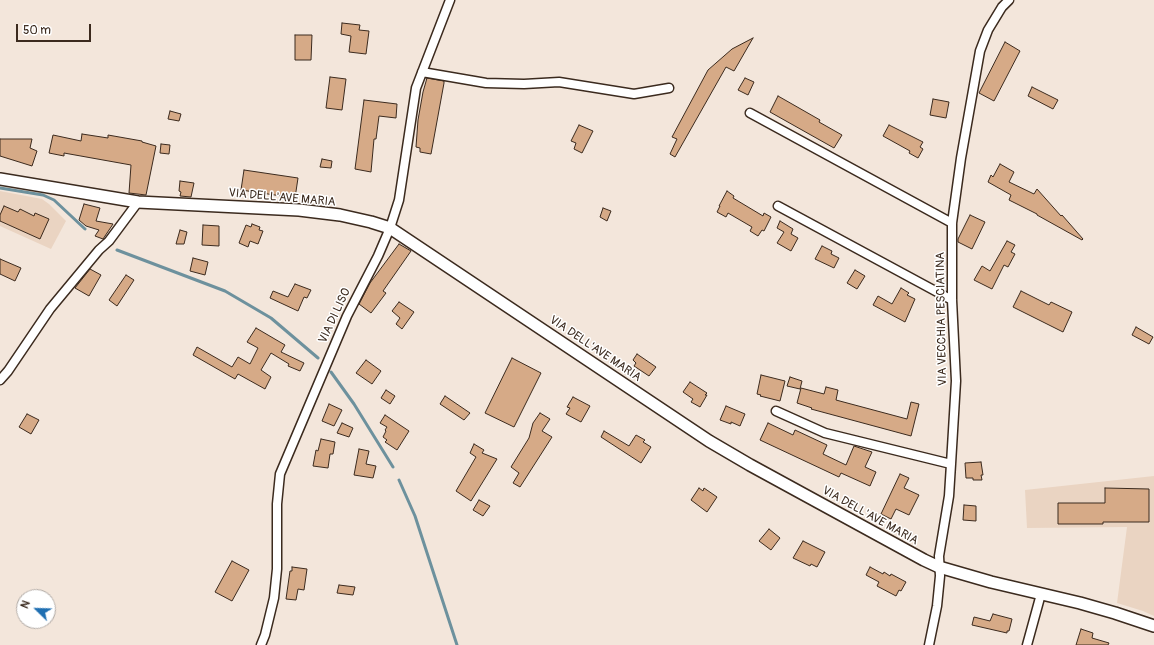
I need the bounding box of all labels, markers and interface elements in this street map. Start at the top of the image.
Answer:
scale bar [18,16,93,42]
text: 50 m [23,23,51,38]
street label: VIA DELL'AVE MARIA [228,186,336,210]
street label: VIA VECCHIA PESCIATINA [934,252,950,386]
street label: VIA DI LISO [316,286,354,346]
street label: VIA DELL'AVE MARIA [546,313,644,385]
street label: VIA DELL'AVE MARIA [820,484,920,548]
north arrow [16,589,56,629]
text: N [18,599,33,610]

